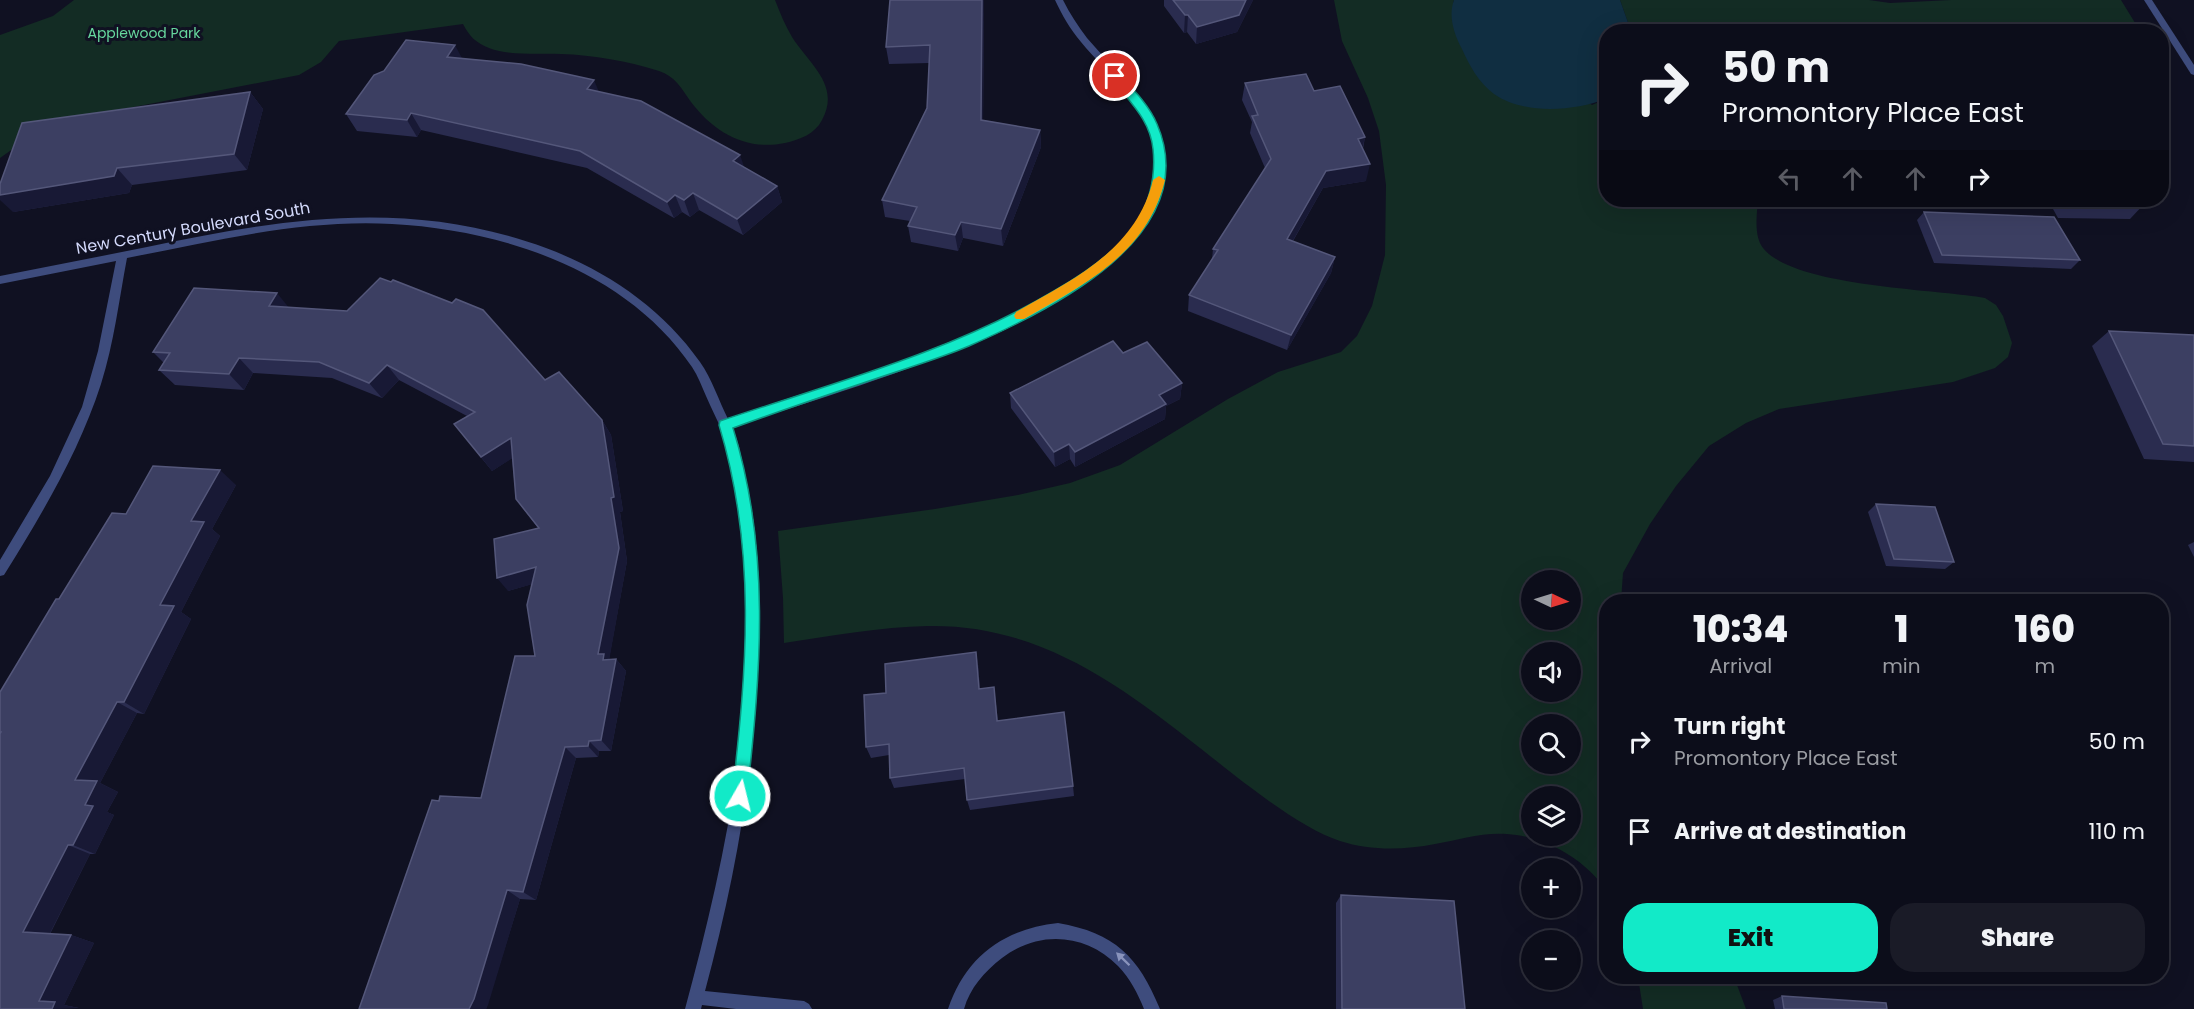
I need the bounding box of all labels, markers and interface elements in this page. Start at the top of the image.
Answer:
park label: Applewood Park [87,23,201,43]
text: 50 m [1722,38,1830,97]
icon: right [1623,48,1701,126]
pin [1089,50,1140,101]
icon: arrive [1098,59,1131,92]
text: Promontory Place East [1722,94,2024,131]
icon: left [1773,162,1806,195]
icon: ahead [1836,162,1869,195]
icon: ahead [1899,162,1932,195]
icon: right [1962,162,1995,195]
street label: New Century Boulevard South [74,196,312,260]
north arrow [1521,570,1581,630]
map controls [1521,570,1581,990]
text: 10:34 [1693,604,1788,655]
text: 1 [1894,604,1908,655]
text: 160 [2015,604,2075,655]
button: sound [1521,642,1581,702]
text: Arrival [1709,652,1772,680]
text: min [1882,652,1921,680]
text: m [2034,652,2055,680]
text: Turn right [1674,711,1785,742]
button: search [1521,714,1581,774]
icon: right [1623,725,1656,758]
text: 50 m [2089,726,2145,757]
text: Promontory Place East [1674,744,1898,772]
position arrow [708,764,772,828]
button: layers [1521,786,1581,846]
icon: arrive [1623,815,1656,848]
text: Arrive at destination [1674,816,1906,847]
text: 110 m [2089,816,2145,847]
button: + [1521,858,1581,918]
button: Exit [1623,903,1878,972]
button: Share [1890,903,2145,972]
button: − [1521,930,1581,990]
one-way arrow [1115,952,1130,966]

